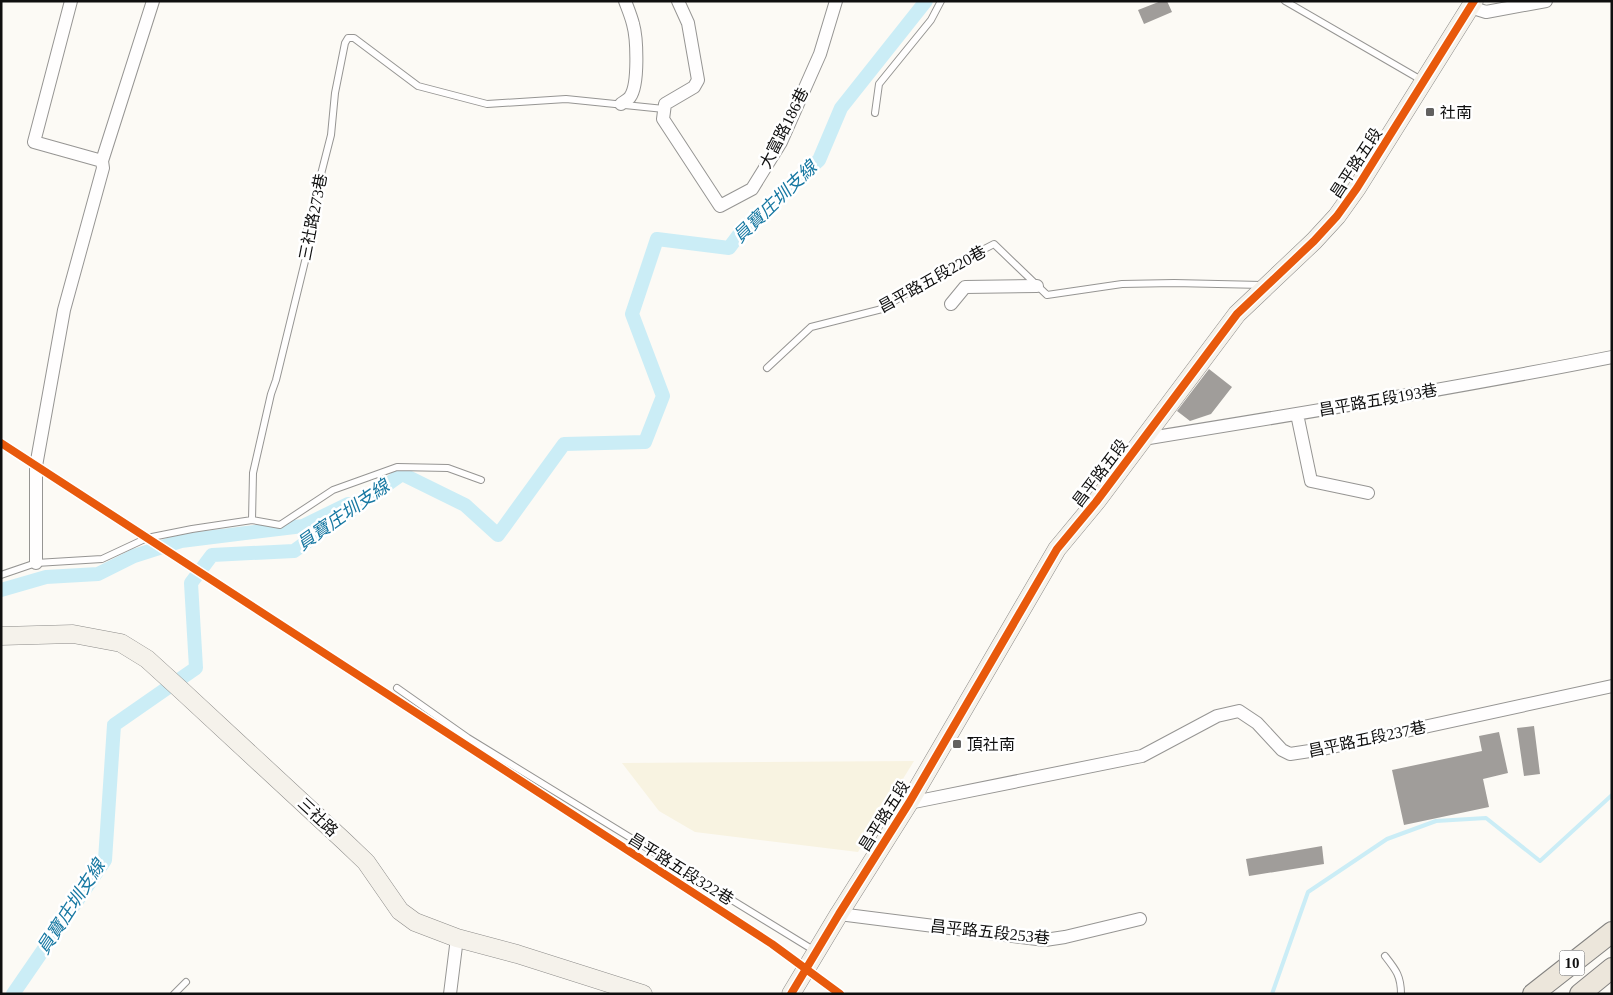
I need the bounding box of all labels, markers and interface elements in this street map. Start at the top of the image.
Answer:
street label: 大富路186巷 [756,85,812,171]
place label: 社南 [1440,104,1472,121]
marker: 社南 [1424,106,1436,118]
street label: 昌平路五段 [1327,125,1385,201]
water label: 員寶庄圳支線 [729,156,822,247]
street label: 三社路273巷 [296,172,330,262]
street label: 昌平路五段220巷 [875,242,989,316]
street label: 昌平路五段193巷 [1317,381,1439,419]
street label: 昌平路五段 [1069,436,1131,510]
water label: 員寶庄圳支線 [293,475,395,554]
street label: 昌平路五段237巷 [1307,718,1427,760]
place label: 頂社南 [967,736,1015,753]
marker: 頂社南 [951,738,963,750]
street label: 昌平路五段 [856,778,912,854]
street label: 三社路 [295,794,341,840]
street label: 昌平路五段322巷 [626,830,736,908]
water label: 員寶庄圳支線 [33,855,110,958]
street label: 昌平路五段253巷 [929,917,1051,947]
road number: 10 [1560,950,1584,976]

